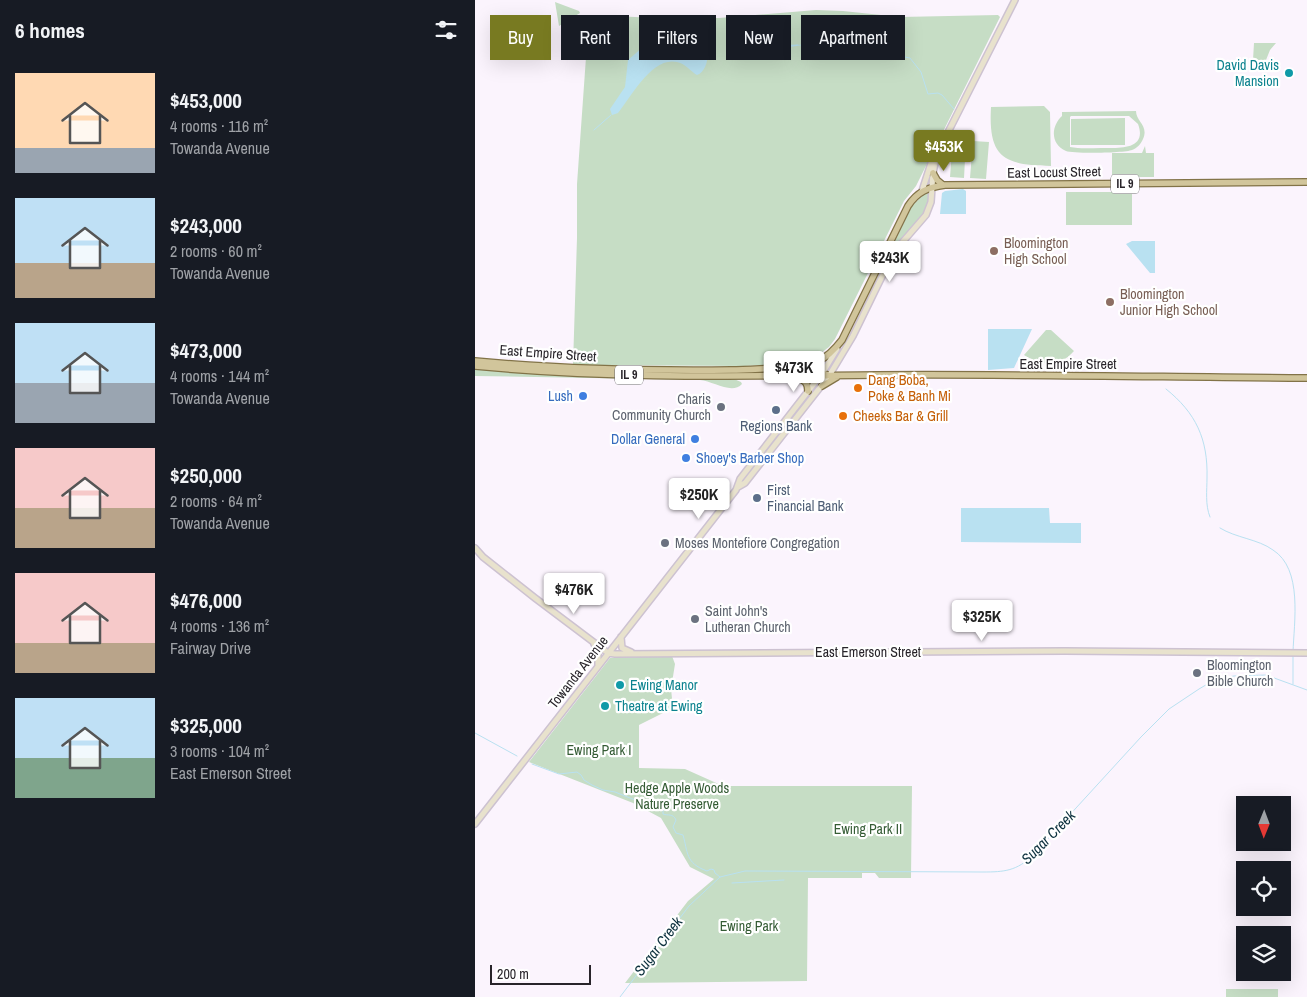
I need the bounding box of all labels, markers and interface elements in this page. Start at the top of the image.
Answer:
chip: Buy [490,15,551,60]
chip: Rent [561,15,629,60]
chip: Filters [639,15,716,60]
chip: New [726,15,791,60]
chip: Apartment [801,15,905,60]
text: 6 homes [15,16,85,45]
icon: filters [432,16,460,44]
place label: David Davis Mansion [1216,56,1279,90]
marker: David Davis Mansion [1283,67,1295,79]
text: $453,000 [170,86,242,115]
icon: home [55,93,115,153]
text: 4 rooms · 116 m² [170,115,268,137]
pin: $453K [909,130,979,172]
text: $453K [925,135,963,157]
text: Towanda Avenue [170,137,270,159]
street label: East Locust Street [1007,162,1101,182]
road number: IL 9 [1111,174,1139,193]
text: $243,000 [170,211,242,240]
icon: home [55,218,115,278]
place label: Bloomington High School [1004,234,1068,268]
text: 2 rooms · 60 m² [170,240,262,262]
pin: $243K [855,240,925,283]
marker: Bloomington High School [988,245,1000,257]
text: $243K [871,246,909,268]
text: Towanda Avenue [170,262,270,284]
place label: Bloomington Junior High School [1120,285,1218,319]
marker: Bloomington Junior High School [1104,296,1116,308]
text: $473,000 [170,336,242,365]
street label: East Empire Street [499,341,597,365]
icon: home [55,343,115,403]
pin: $473K [759,350,829,393]
street label: East Empire Street [1020,355,1117,373]
text: $473K [775,356,813,378]
text: 4 rooms · 144 m² [170,365,269,387]
road number: IL 9 [615,366,643,384]
place label: Dang Boba, Poke & Banh Mi [868,371,951,405]
marker: Dang Boba, Poke & Banh Mi [852,382,864,394]
text: Towanda Avenue [170,387,270,409]
place label: Lush [548,387,573,405]
marker: Lush [577,390,589,402]
place label: Charis Community Church [612,390,711,424]
marker: Charis Community Church [715,401,727,413]
marker: Regions Bank [770,404,782,416]
place label: Cheeks Bar & Grill [853,407,948,425]
marker: Cheeks Bar & Grill [837,410,849,422]
place label: Regions Bank [740,417,812,435]
place label: Dollar General [611,430,685,448]
marker: Dollar General [689,433,701,445]
place label: Shoey's Barber Shop [696,449,804,467]
marker: Shoey's Barber Shop [680,452,692,464]
text: $250,000 [170,461,242,490]
icon: home [55,468,115,528]
pin: $250K [664,478,734,520]
place label: First Financial Bank [767,481,844,515]
text: $250K [680,483,718,505]
text: 2 rooms · 64 m² [170,490,262,512]
marker: First Financial Bank [751,492,763,504]
text: Towanda Avenue [170,512,270,534]
place label: Moses Montefiore Congregation [675,534,840,552]
marker: Moses Montefiore Congregation [659,537,671,549]
pin: $476K [539,572,609,615]
text: $476K [555,578,593,600]
text: $476,000 [170,586,242,615]
icon: home [55,593,115,653]
pin: $325K [947,600,1017,642]
place label: Saint John's Lutheran Church [705,602,791,636]
text: $325K [963,605,1001,627]
marker: Saint John's Lutheran Church [689,613,701,625]
text: 4 rooms · 136 m² [170,615,269,637]
street label: Towanda Avenue [544,632,612,712]
text: Fairway Drive [170,637,251,659]
street label: East Emerson Street [815,643,921,661]
place label: Bloomington Bible Church [1207,656,1273,690]
marker: Bloomington Bible Church [1191,667,1203,679]
place label: Ewing Manor [630,676,698,694]
marker: Ewing Manor [614,679,626,691]
place label: Theatre at Ewing [615,697,703,715]
marker: Theatre at Ewing [599,700,611,712]
text: $325,000 [170,711,242,740]
icon: home [55,718,115,778]
text: 3 rooms · 104 m² [170,740,269,762]
park label: Ewing Park I [566,741,632,759]
text: East Emerson Street [170,762,291,784]
park label: Hedge Apple Woods Nature Preserve [625,779,729,813]
north arrow [1236,796,1291,851]
map controls [1236,796,1291,981]
water label: Sugar Creek [1016,805,1080,869]
park label: Ewing Park II [834,820,902,838]
button: locate [1236,861,1291,916]
water label: Sugar Creek [629,911,688,980]
park label: Ewing Park [720,917,779,935]
button: layers [1236,926,1291,981]
scale bar [490,962,591,985]
text: 200 m [497,965,529,983]

